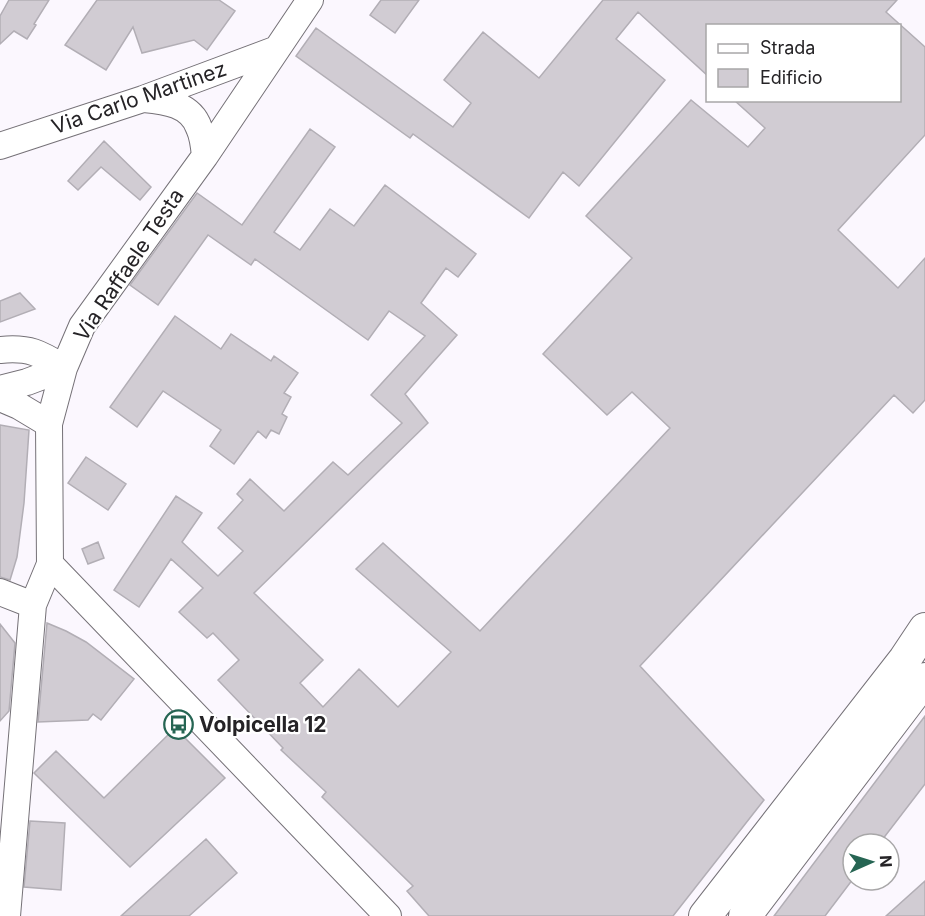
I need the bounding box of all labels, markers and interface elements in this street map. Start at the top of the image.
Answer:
legend [706,24,901,102]
text: Strada [760,37,815,58]
street label: Via Carlo Martinez [48,56,229,139]
text: Edificio [760,67,823,88]
street label: Via Raffaele Testa [68,184,189,346]
bus stop icon: Volpicella 12 [162,709,194,741]
place label: Volpicella 12 [199,712,327,737]
north arrow [841,832,901,892]
text: N [876,855,896,868]

